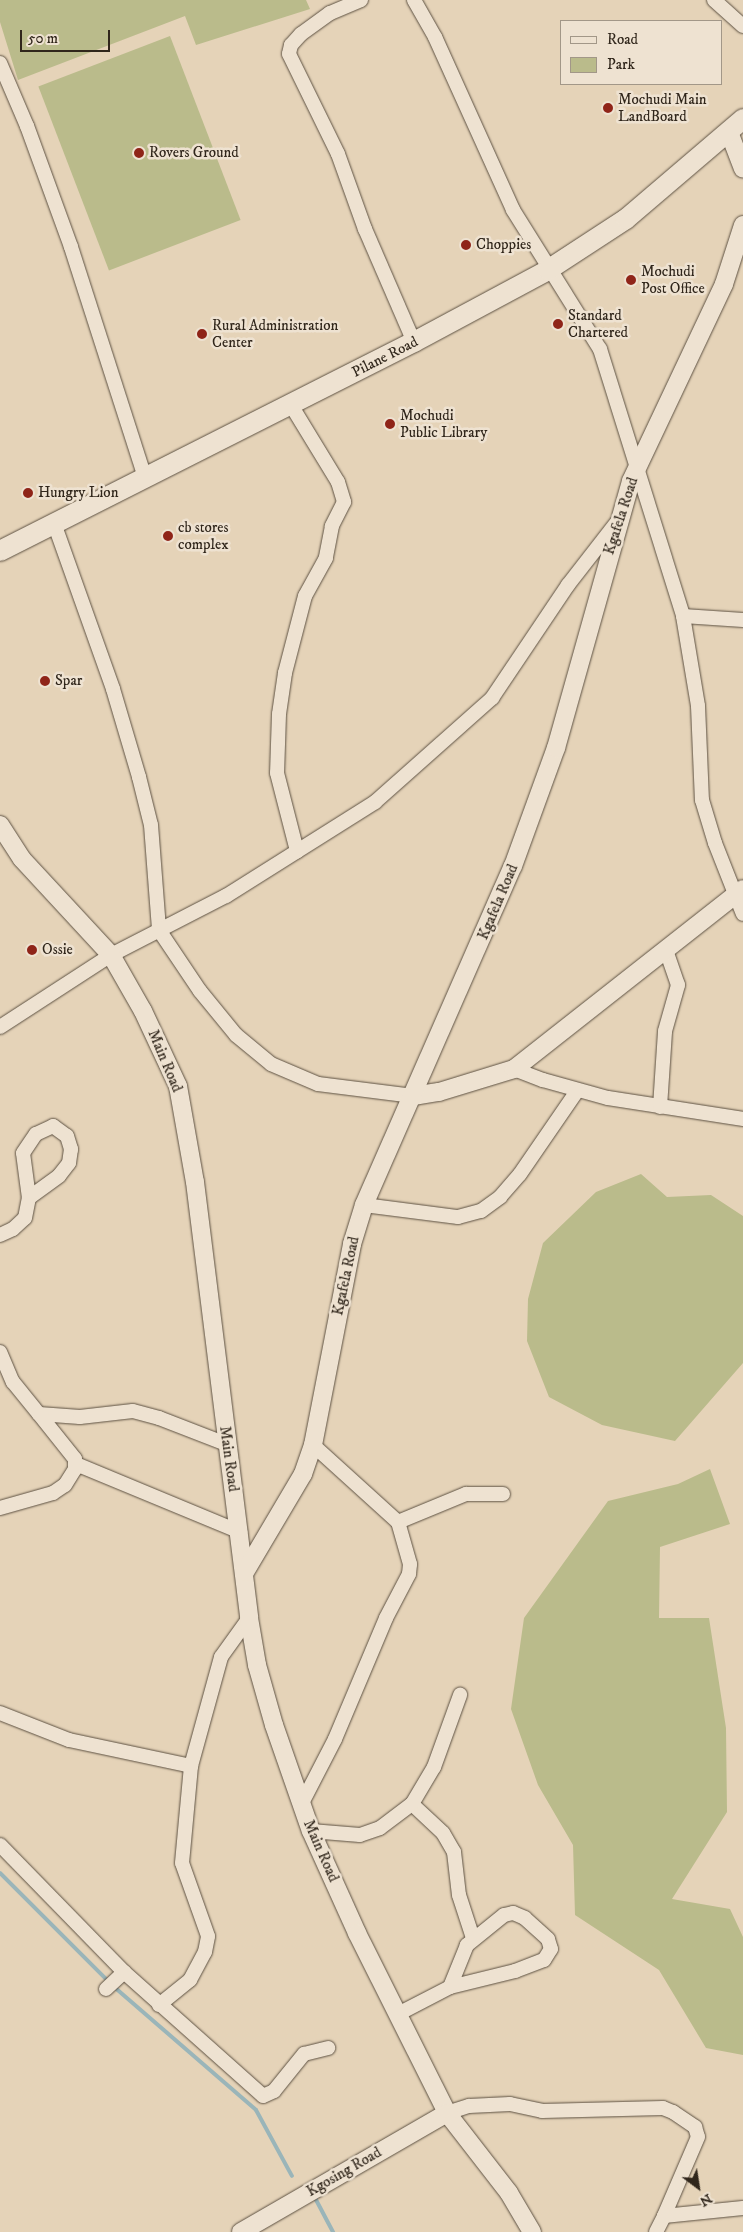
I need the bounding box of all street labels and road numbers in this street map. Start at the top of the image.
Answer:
street label: Pilane Road [349,333,421,381]
street label: Kgafela Road [600,475,642,557]
street label: Kgafela Road [474,862,522,942]
street label: Main Road [144,1027,186,1095]
street label: Kgafela Road [329,1235,363,1317]
street label: Main Road [215,1425,243,1493]
street label: Main Road [299,1817,343,1885]
street label: Kgosing Road [303,2143,385,2201]

